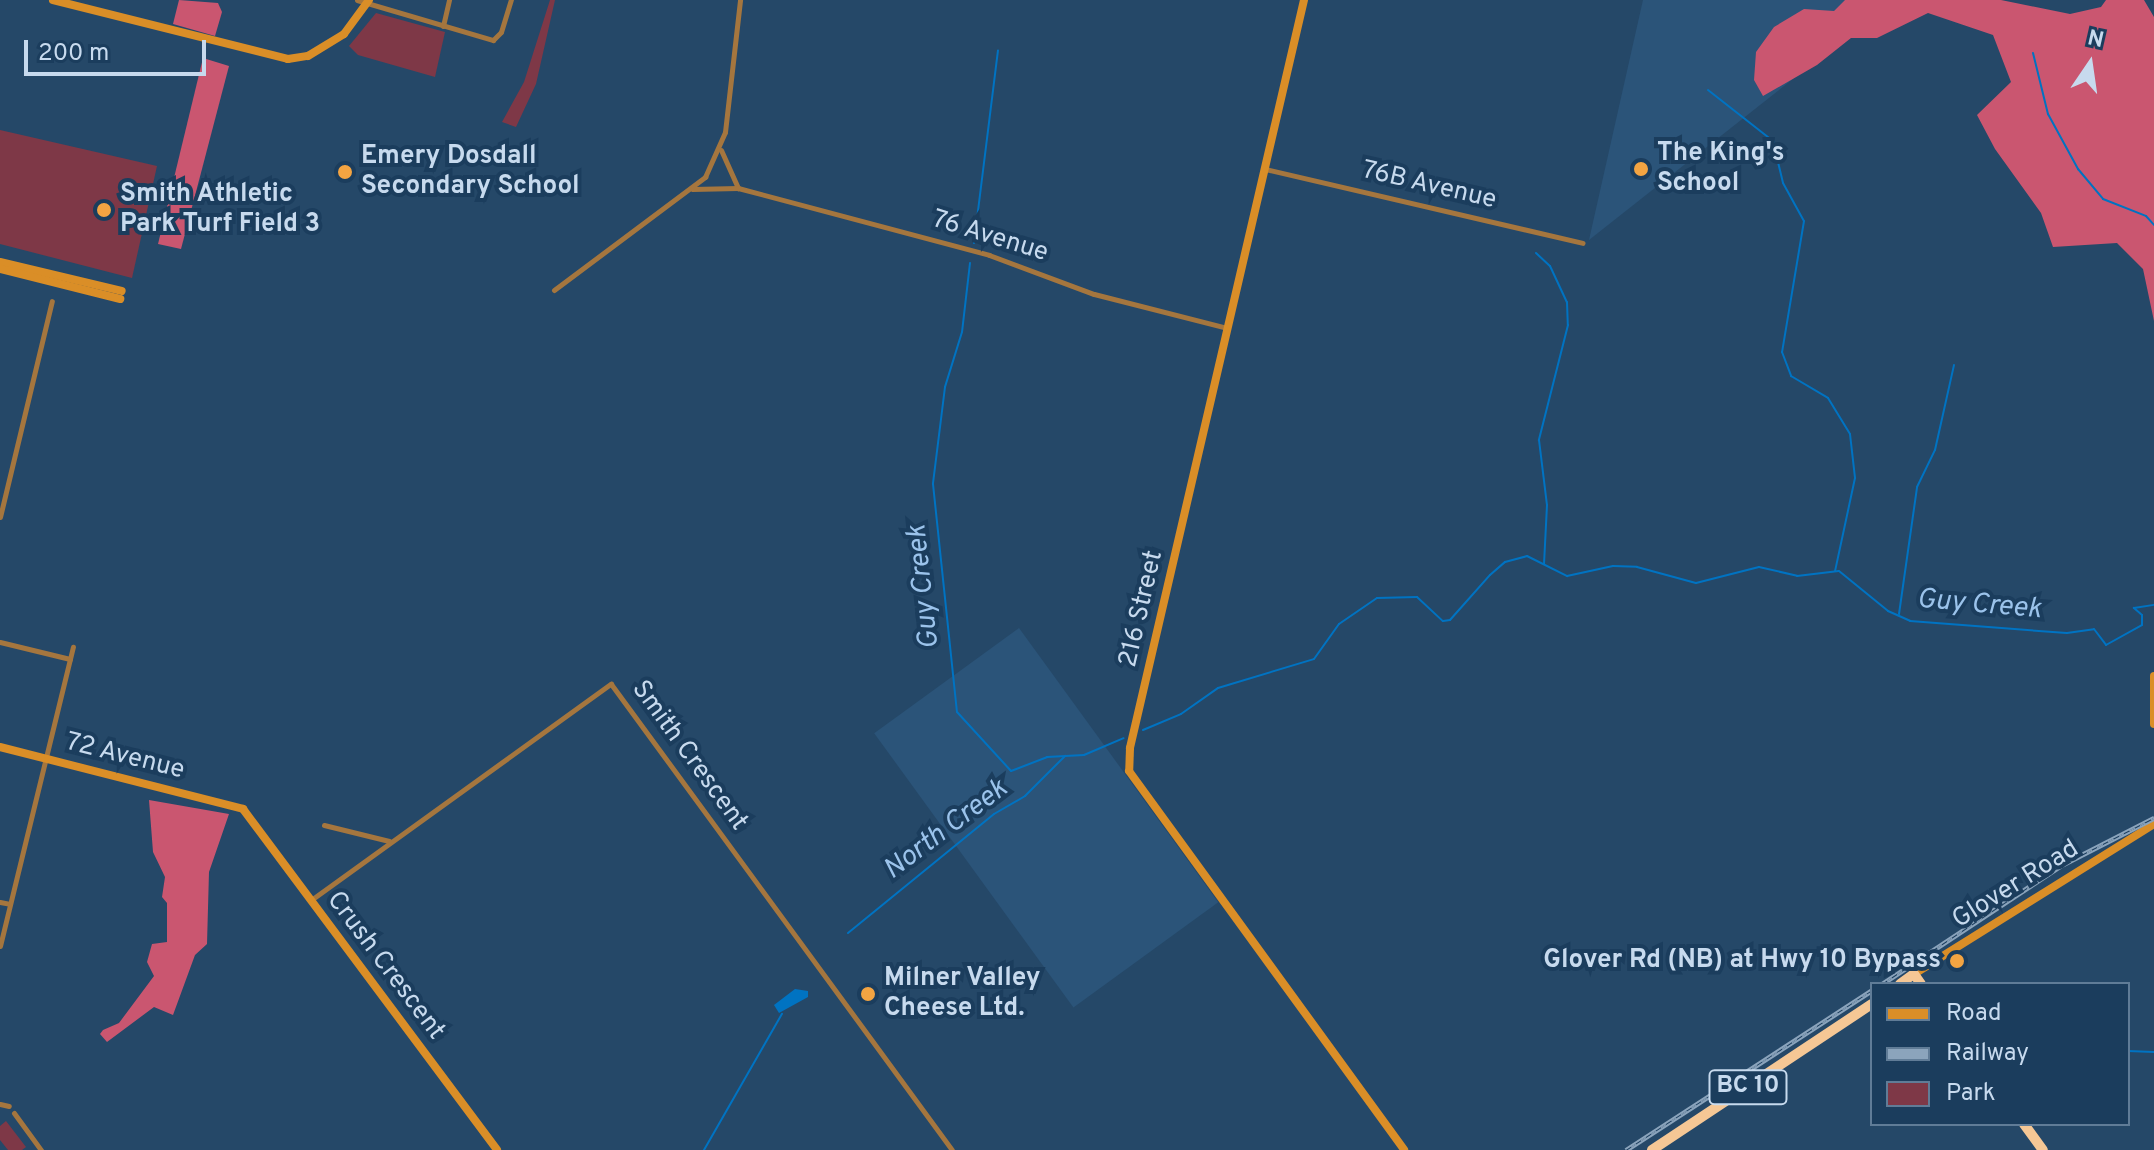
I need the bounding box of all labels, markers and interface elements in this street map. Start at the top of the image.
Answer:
scale bar [28,24,210,74]
north arrow [2050,24,2130,104]
text: N [2085,25,2106,55]
text: 200 m [38,39,109,69]
place label: The King's School [1657,138,1785,200]
place label: Emery Dosdall Secondary School [361,141,580,202]
street label: 76B Avenue [1358,155,1500,217]
marker: The King's School [1632,160,1650,178]
marker: Emery Dosdall Secondary School [336,163,354,181]
place label: Smith Athletic Park Turf Field 3 [120,179,320,240]
marker: Smith Athletic Park Turf Field 3 [95,201,113,219]
street label: 76 Avenue [928,204,1052,270]
water label: Guy Creek [901,523,947,651]
street label: 216 Street [1113,548,1171,670]
water label: Guy Creek [1915,583,2043,627]
street label: Smith Crescent [624,675,754,837]
street label: 72 Avenue [62,727,188,787]
water label: North Creek [878,773,1014,887]
street label: Glover Road [1947,834,2085,936]
street label: Crush Crescent [319,886,451,1046]
place label: Glover Rd (NB) at Hwy 10 Bypass [1543,945,1941,977]
marker: Glover Rd (NB) at Hwy 10 Bypass [1948,952,1966,970]
place label: Milner Valley Cheese Ltd. [884,963,1042,1024]
legend [1870,982,2130,1126]
marker: Milner Valley Cheese Ltd. [859,985,877,1003]
text: Road [1946,999,2002,1029]
text: Railway [1946,1039,2029,1069]
road number: BC 10 [1708,1067,1788,1107]
text: Park [1946,1079,1996,1109]

